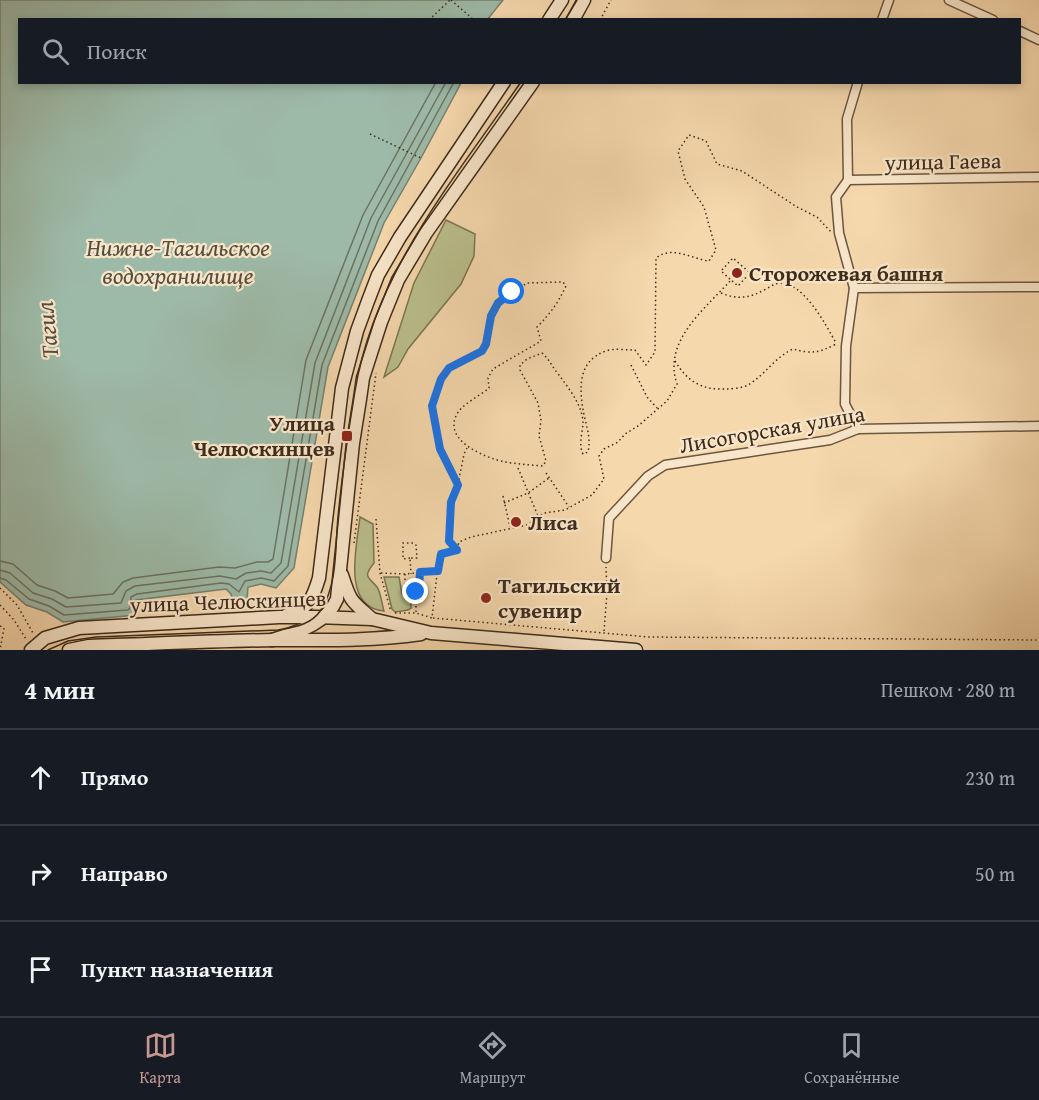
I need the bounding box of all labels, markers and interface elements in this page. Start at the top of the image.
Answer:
search box [18,18,1021,84]
icon: search [39,35,72,68]
text: Поиск [87,35,147,67]
street label: улица Гаева [883,144,1002,178]
water label: Нижне-Тагильское водохранилище [86,230,270,293]
place label: Сторожевая башня [749,257,944,289]
marker: Сторожевая башня [730,266,744,280]
route start [498,278,524,304]
water label: Тагил [27,299,67,360]
street label: Лисогорская улица [677,397,868,461]
place label: Улица Челюскинцев [193,407,336,464]
marker: Улица Челюскинцев [340,429,354,443]
place label: Лиса [528,506,579,538]
marker: Лиса [509,515,523,529]
place label: Тагильский сувенир [498,569,621,626]
route end [402,578,428,604]
street label: улица Челюскинцев [128,582,327,620]
marker: Тагильский сувенир [479,591,493,605]
text: 4 мин [24,670,95,709]
text: Пешком · 280 m [881,675,1015,704]
icon: ahead [24,761,57,794]
text: Прямо [81,761,148,793]
text: 230 m [965,763,1015,792]
icon: right [24,857,57,890]
text: Направо [81,857,168,889]
text: 50 m [975,859,1015,888]
icon: arrive [24,953,57,986]
text: Пункт назначения [81,953,273,985]
tab: Карта [139,1029,181,1089]
tab: Маршрут [460,1029,525,1089]
tab: Сохранённые [804,1029,900,1089]

